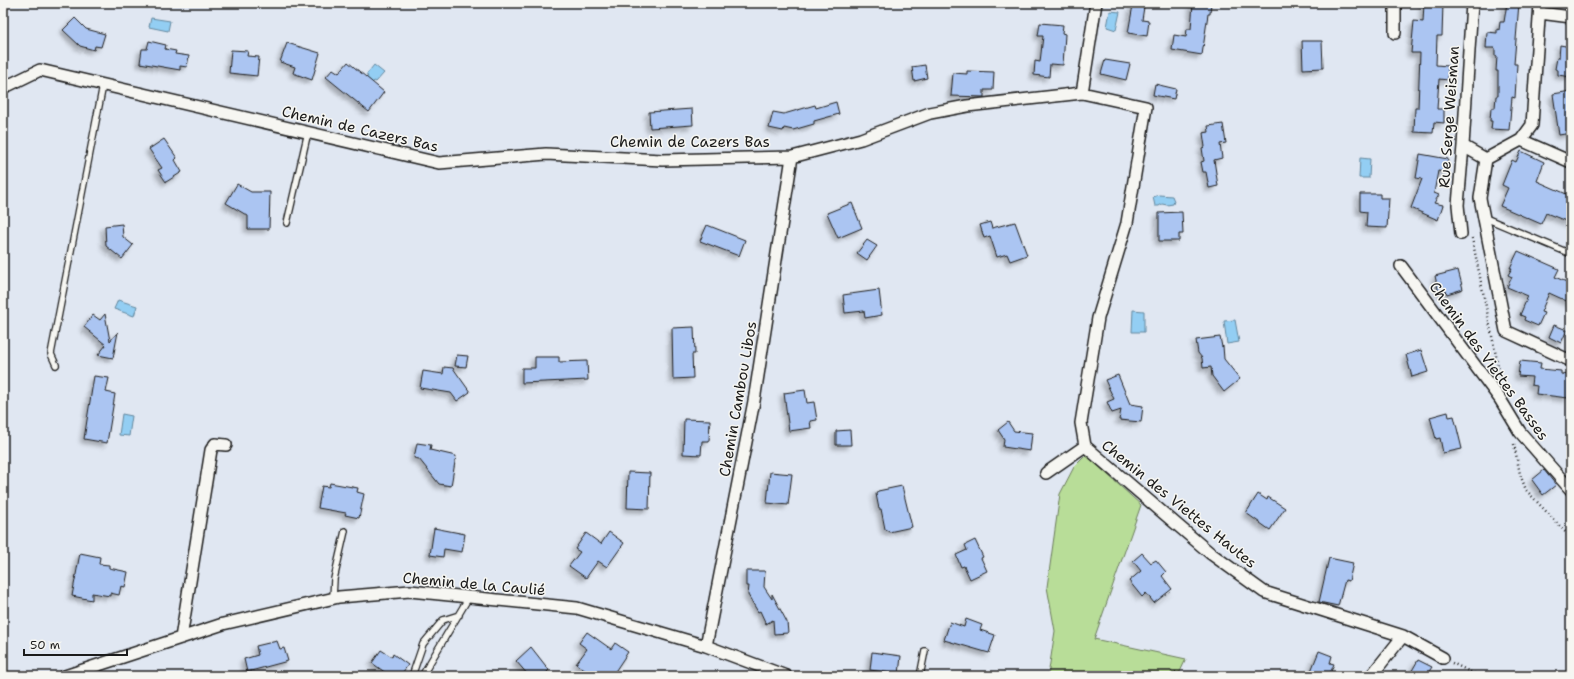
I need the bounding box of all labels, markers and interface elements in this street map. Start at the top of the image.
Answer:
street label: Rue Serge Weisman [1434,45,1464,189]
street label: Chemin de Cazers Bas [280,101,440,157]
street label: Chemin de Cazers Bas [610,132,770,152]
street label: Chemin des Viettes Basses [1425,278,1553,444]
street label: Chemin Cambou Libos [714,320,762,478]
street label: Chemin des Viettes Hautes [1097,435,1261,573]
street label: Chemin de la Caulié [402,568,546,600]
scale bar [24,631,127,657]
text: 50 m [30,637,60,653]

